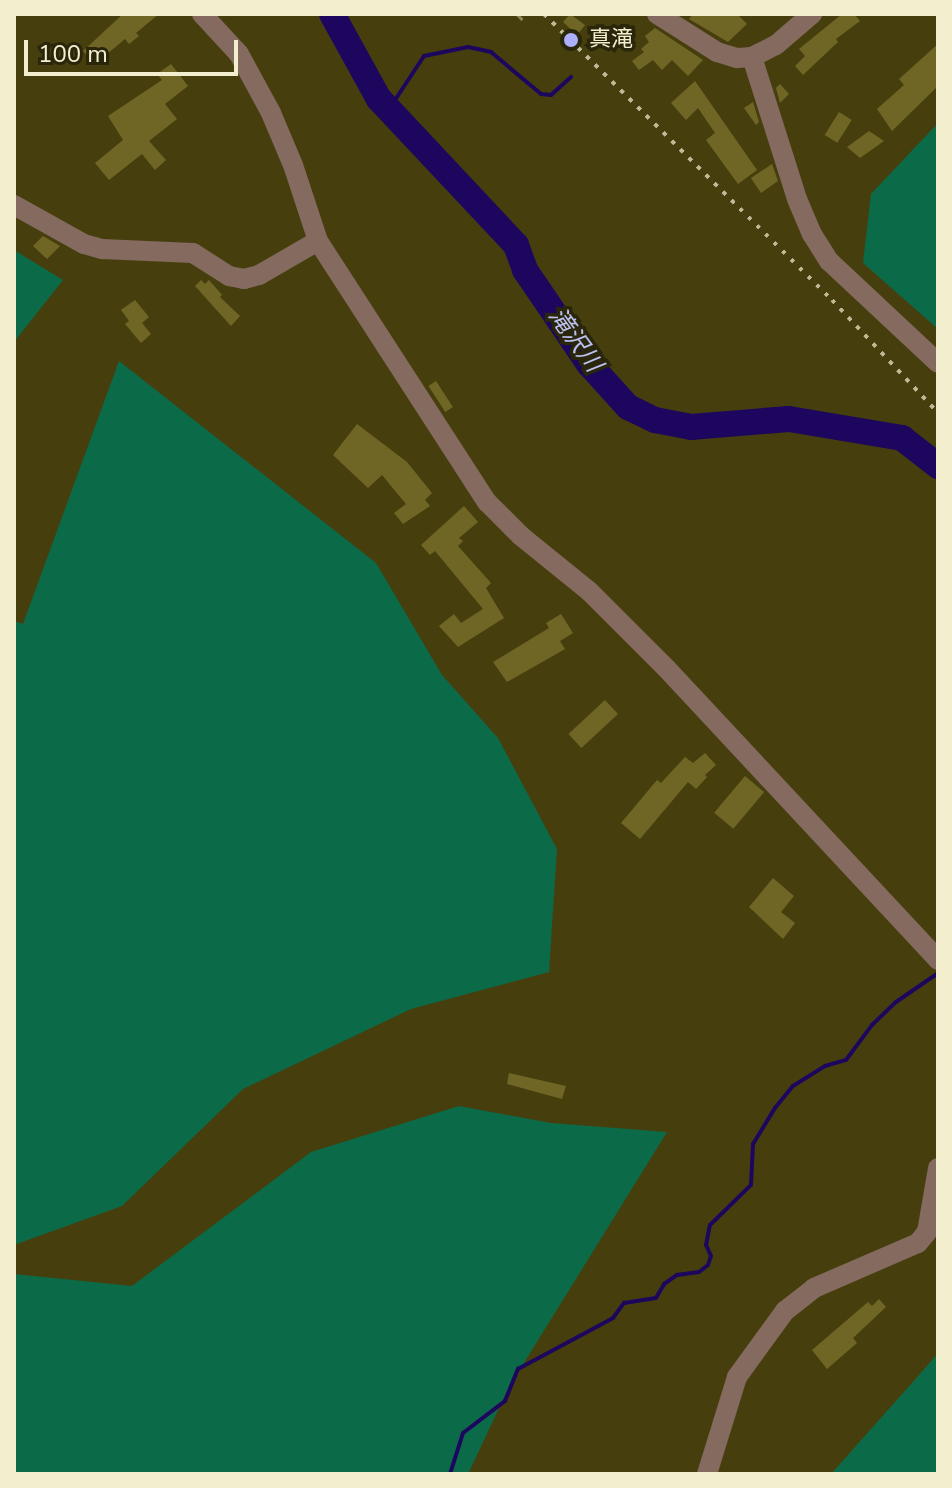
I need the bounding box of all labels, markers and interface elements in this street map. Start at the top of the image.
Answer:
scale bar [28,24,242,74]
place label: 真滝 [589,27,633,53]
marker: 真滝 [560,29,582,51]
text: 100 m [38,38,108,70]
water label: 滝沢川 [542,302,608,378]

